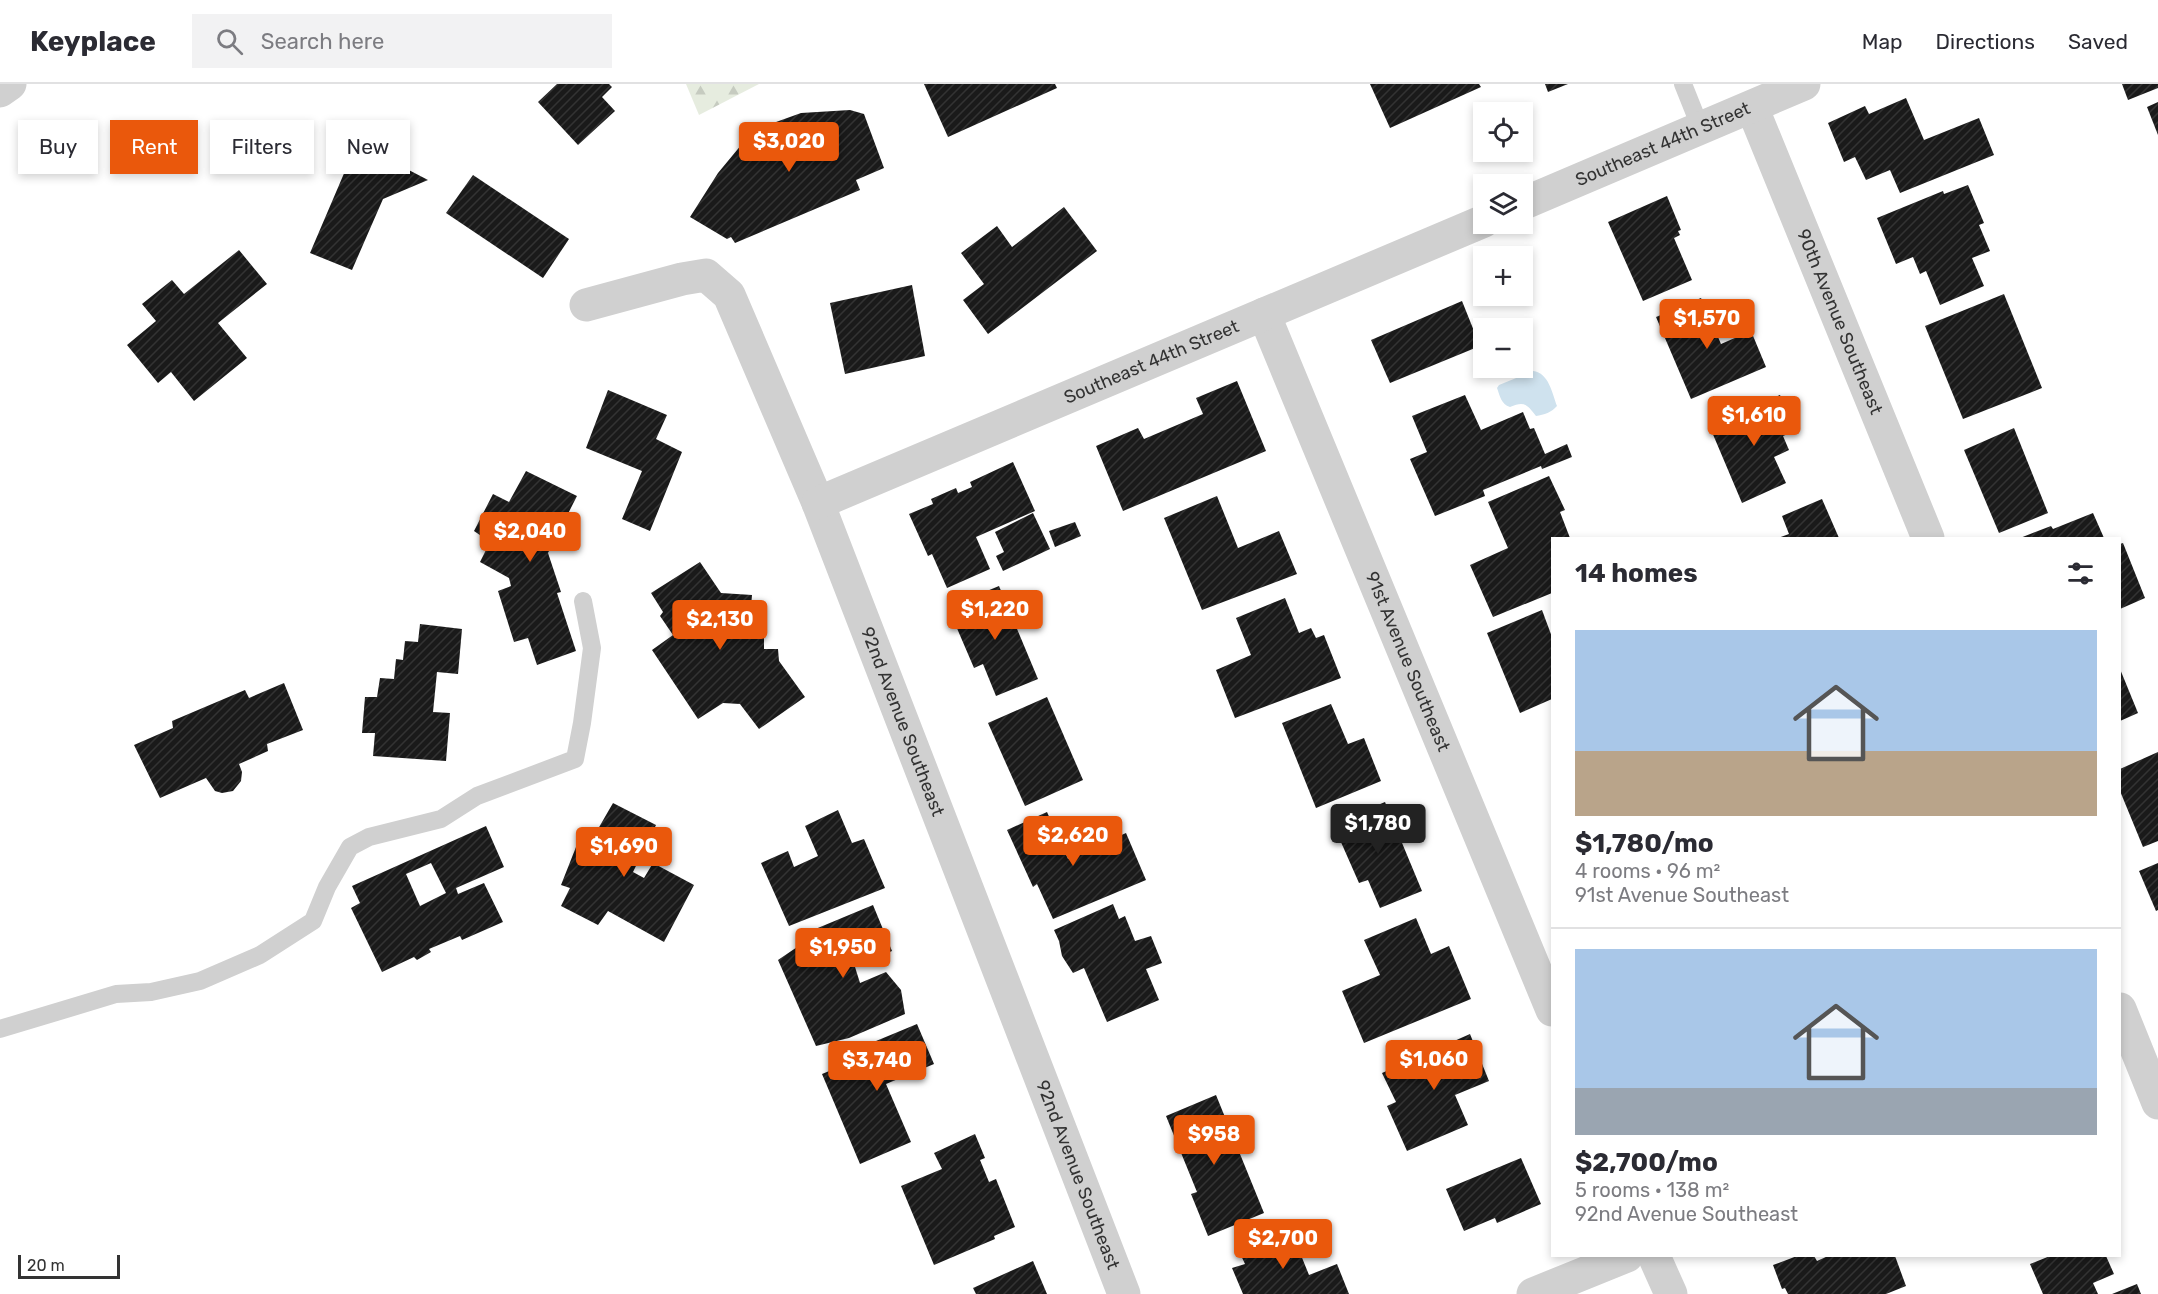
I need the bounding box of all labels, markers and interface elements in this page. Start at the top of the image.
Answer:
search box [192,14,612,68]
text: Keyplace [30,25,156,58]
icon: search [213,25,246,58]
text: Search here [261,28,384,55]
text: Map [1862,29,1903,54]
text: Directions [1936,29,2035,54]
text: Saved [2068,29,2128,54]
street label: Southeast 44th Street [1572,97,1754,191]
map controls [1473,102,1533,378]
button: locate [1473,102,1533,162]
chip: Buy [18,120,98,174]
chip: Rent [110,120,198,174]
chip: Filters [210,120,314,174]
chip: New [326,120,410,174]
pin: $3,020 [740,122,838,173]
text: $3,020 [753,129,825,153]
button: layers [1473,174,1533,234]
street label: 90th Avenue Southeast [1792,226,1887,418]
button: + [1473,246,1533,306]
pin: $1,570 [1658,299,1756,350]
text: $1,570 [1674,306,1740,330]
street label: Southeast 44th Street [1061,315,1242,409]
button: − [1473,318,1533,378]
pin: $1,610 [1705,396,1803,447]
text: $1,610 [1722,403,1786,427]
pin: $2,040 [481,512,579,563]
text: $2,040 [494,519,566,543]
icon: filters [2064,557,2097,590]
text: 14 homes [1575,558,1698,589]
street label: 91st Avenue Southeast [1361,568,1455,755]
pin: $1,220 [946,590,1044,641]
text: $1,220 [961,597,1029,621]
pin: $2,130 [671,600,769,651]
text: $2,130 [686,607,754,631]
street label: 92nd Avenue Southeast [856,624,949,819]
icon: home [1782,669,1890,777]
pin: $1,780 [1329,804,1427,855]
text: $1,780 [1345,811,1411,835]
pin: $2,620 [1024,816,1122,867]
text: $2,620 [1037,823,1109,847]
pin: $1,690 [575,827,673,878]
text: $1,780/mo [1575,828,1714,859]
text: $1,690 [590,834,658,858]
text: 4 rooms · 96 m² [1575,859,1720,883]
text: 91st Avenue Southeast [1575,883,1789,907]
pin: $1,950 [794,928,892,979]
text: $1,950 [809,935,877,959]
icon: home [1782,988,1890,1096]
pin: $1,060 [1385,1040,1483,1091]
pin: $3,740 [828,1041,926,1092]
text: $1,060 [1400,1047,1468,1071]
text: $3,740 [842,1048,912,1072]
street label: 92nd Avenue Southeast [1031,1077,1124,1273]
pin: $958 [1178,1115,1250,1166]
text: $958 [1188,1122,1240,1146]
text: $2,700/mo [1575,1147,1718,1178]
text: 5 rooms · 138 m² [1575,1178,1729,1202]
text: 92nd Avenue Southeast [1575,1202,1798,1226]
pin: $2,700 [1234,1219,1332,1270]
text: $2,700 [1248,1226,1318,1250]
scale bar [18,1252,120,1280]
text: 20 m [27,1256,65,1275]

